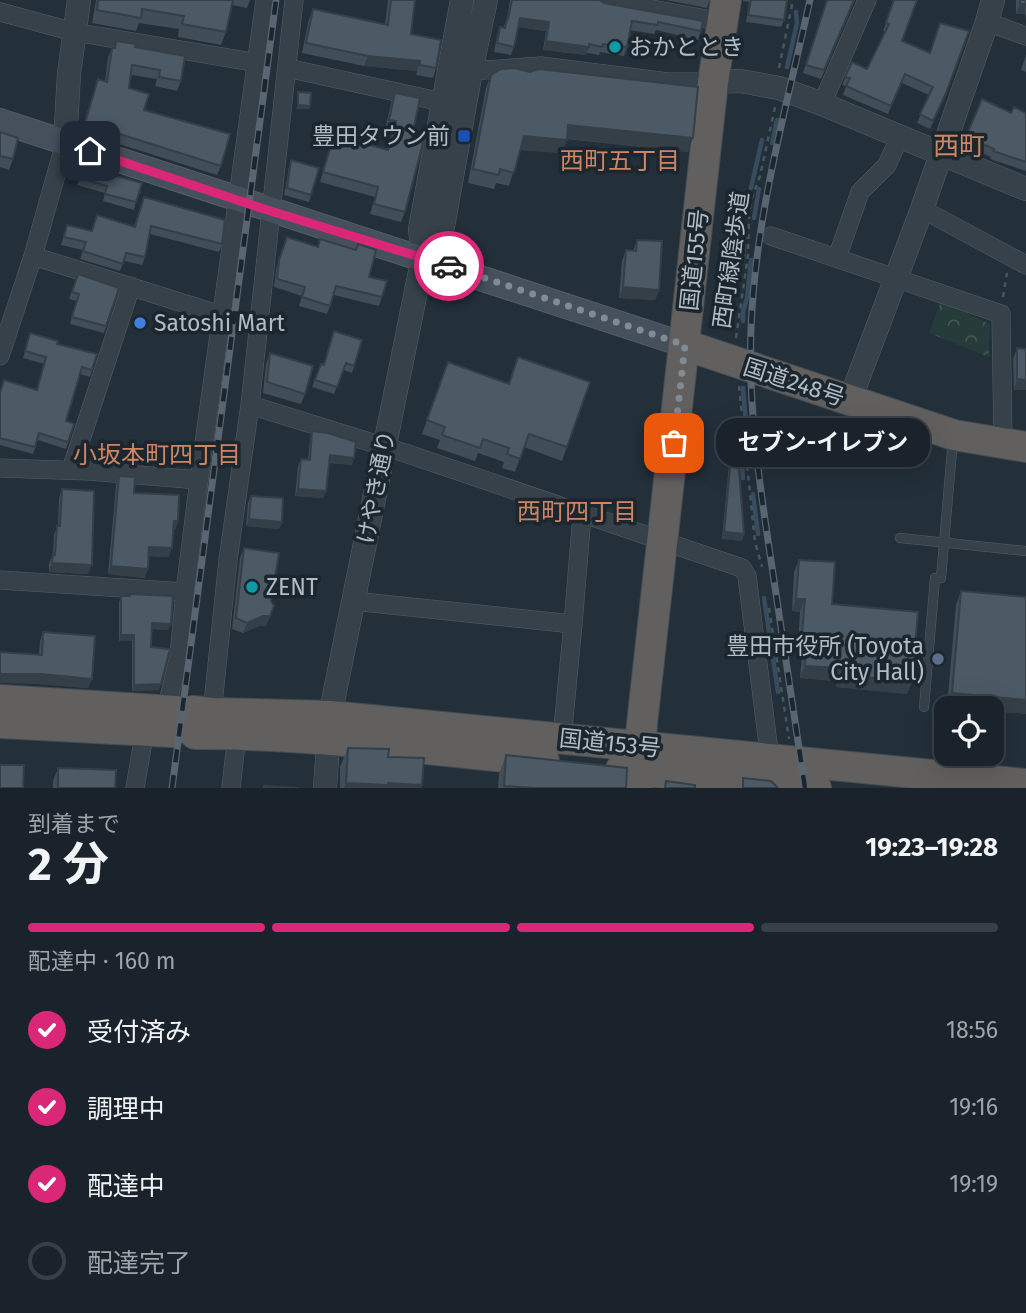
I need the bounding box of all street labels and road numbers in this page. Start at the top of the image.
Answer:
street label: 西町緑陰歩道 [708,190,754,330]
street label: 国道155号 [675,208,713,312]
street label: 国道248号 [740,353,848,411]
street label: けやき通り [351,428,401,546]
street label: 国道153号 [558,724,662,762]

